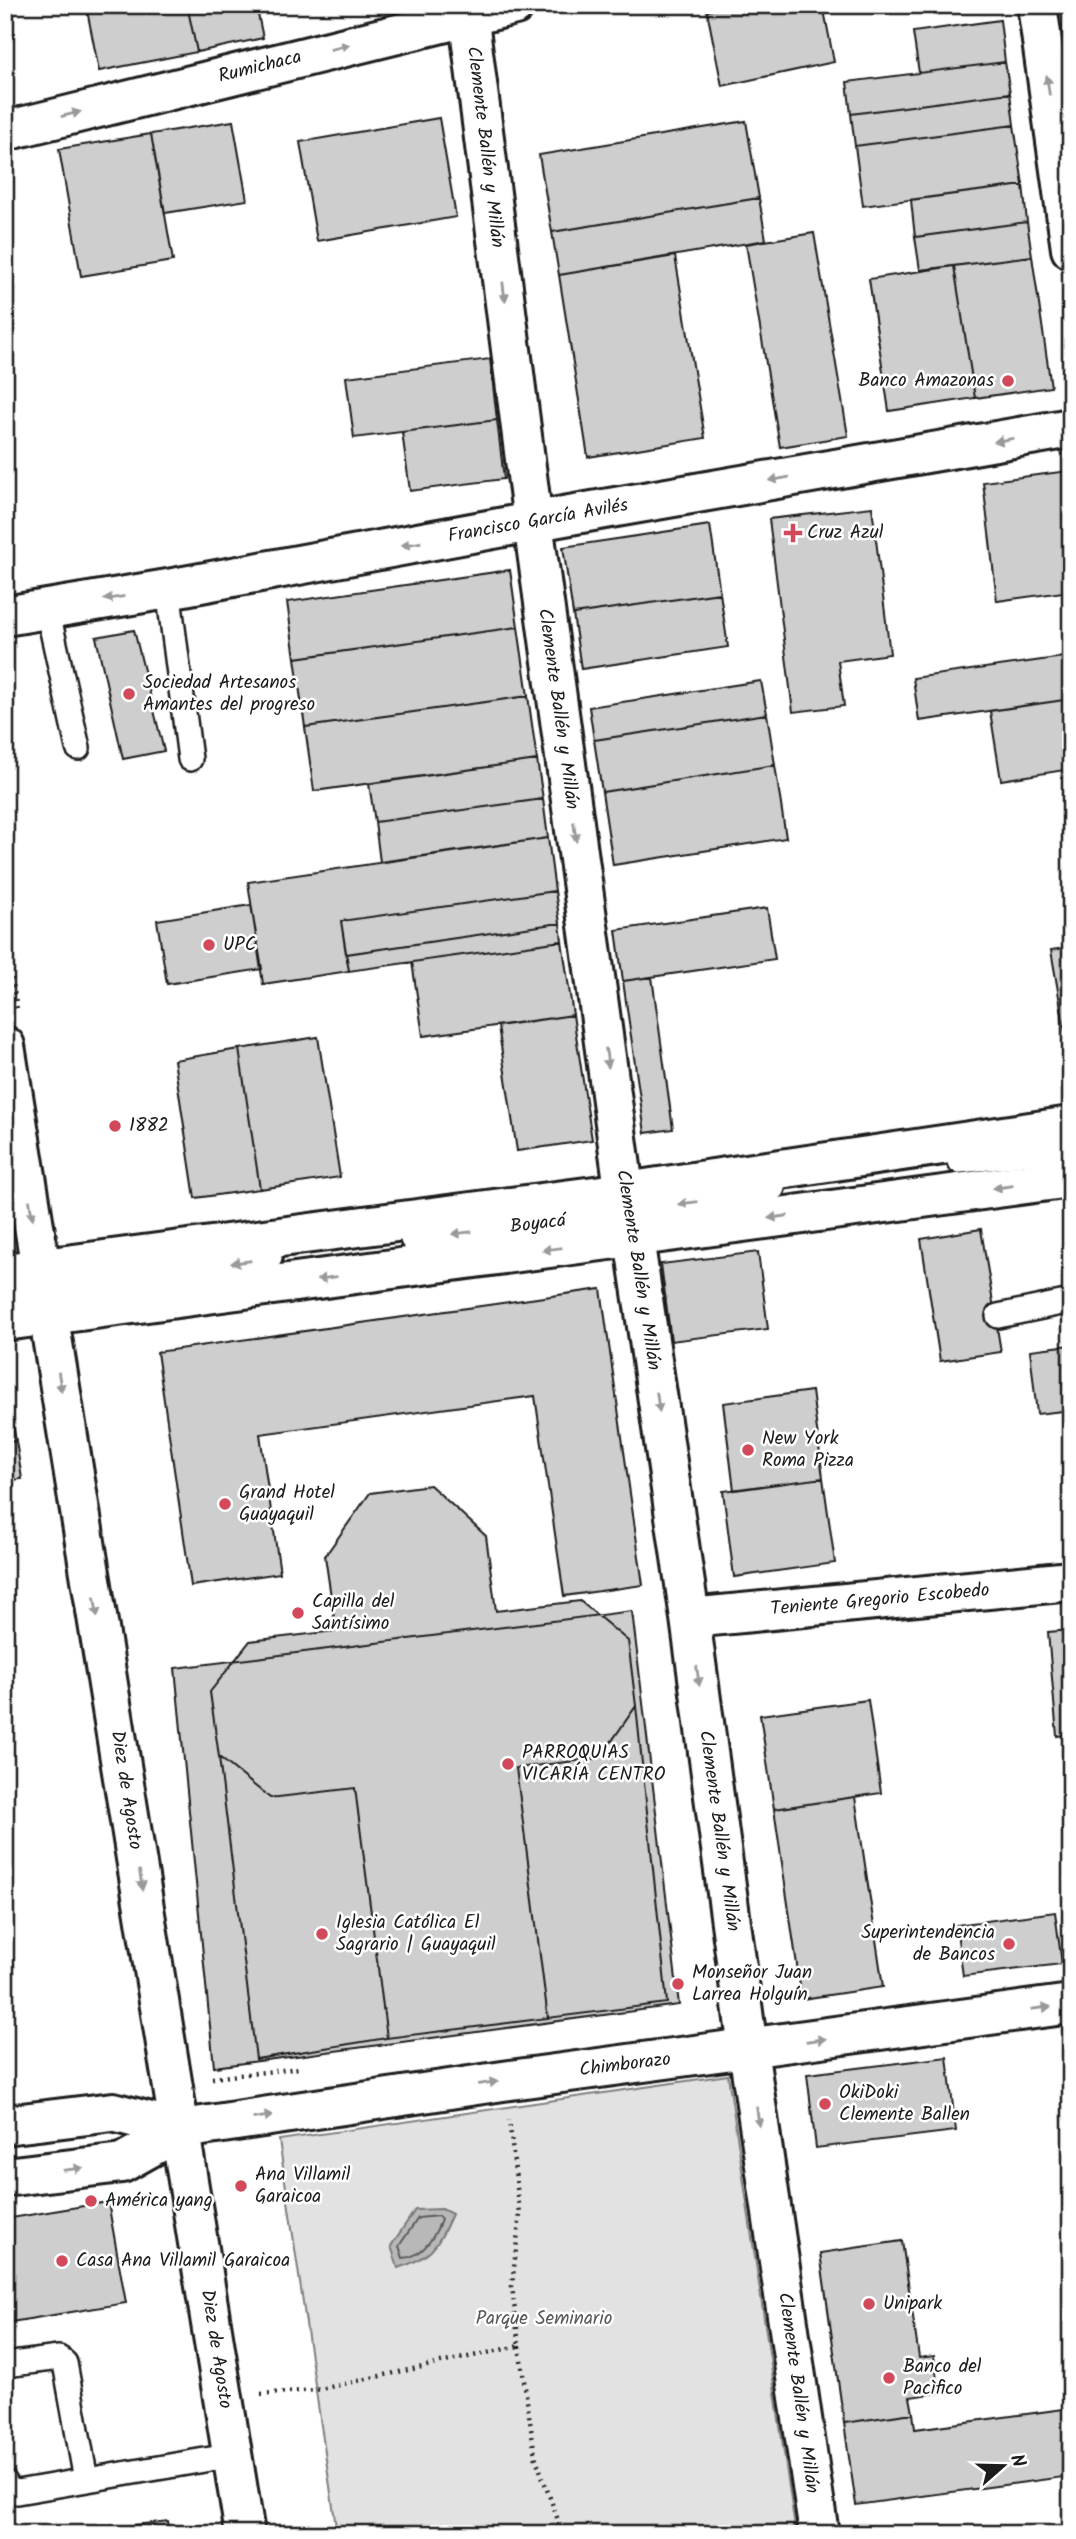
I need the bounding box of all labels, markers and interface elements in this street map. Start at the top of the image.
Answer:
one-way arrow [329,41,351,52]
street label: Rumichaca [215,42,305,92]
street label: Clemente Ballén y Millán [458,45,512,249]
one-way arrow [1042,74,1053,96]
one-way arrow [61,108,83,119]
one-way arrow [498,281,509,303]
place label: Banco Amazonas [858,366,994,396]
marker: Banco Amazonas [1000,373,1016,389]
one-way arrow [992,435,1014,446]
one-way arrow [768,474,790,485]
street label: Francisco García Avilés [446,490,630,552]
place label: Cruz Azul [807,518,884,548]
marker: Cruz Azul [785,525,801,541]
one-way arrow [400,539,422,550]
one-way arrow [103,592,125,603]
street label: Clemente Ballén y Millán [529,607,587,811]
place label: Sociedad Artesanos Amantes del progreso [143,668,315,720]
marker: Sociedad Artesanos Amantes del progreso [121,686,137,702]
one-way arrow [570,821,581,843]
place label: UPC [223,930,256,960]
marker: UPC [201,937,217,953]
one-way arrow [601,1047,612,1069]
place label: 1882 [129,1111,169,1141]
marker: 1882 [107,1118,123,1134]
street label: Clemente Ballén y Millán [607,1168,669,1372]
one-way arrow [992,1182,1014,1193]
one-way arrow [677,1198,699,1209]
one-way arrow [26,1199,37,1221]
street label: Boyacá [508,1205,570,1242]
one-way arrow [766,1212,788,1223]
one-way arrow [451,1227,473,1238]
one-way arrow [541,1243,563,1254]
one-way arrow [230,1256,252,1267]
one-way arrow [316,1273,338,1284]
one-way arrow [55,1371,66,1393]
one-way arrow [653,1391,664,1413]
place label: New York Roma Pizza [762,1424,854,1476]
marker: New York Roma Pizza [740,1442,756,1458]
place label: Grand Hotel Guayaquil [239,1478,335,1530]
marker: Grand Hotel Guayaquil [217,1496,233,1512]
street label: Teniente Gregorio Escobedo [769,1575,991,1625]
place label: Capilla del Santísimo [312,1587,395,1639]
one-way arrow [91,1596,102,1618]
marker: Capilla del Santísimo [290,1605,306,1621]
one-way arrow [693,1665,704,1687]
street label: Diez de Agosto [102,1728,150,1852]
street label: Clemente Ballén y Millán [690,1729,748,1933]
place label: PARROQUIAS VICARÍA CENTRO [522,1738,666,1790]
marker: PARROQUIAS VICARÍA CENTRO [500,1756,516,1772]
one-way arrow [136,1869,147,1891]
place label: Iglesia Católica El Sagrario | Guayaquil [336,1908,496,1960]
place label: Superintendencia de Bancos [861,1918,995,1970]
marker: Iglesia Católica El Sagrario | Guayaquil [314,1926,330,1942]
marker: Superintendencia de Bancos [1001,1936,1017,1952]
place label: Monseñor Juan Larrea Holguín [692,1958,812,2010]
marker: Monseñor Juan Larrea Holguín [670,1976,686,1992]
one-way arrow [1030,2003,1052,2014]
one-way arrow [805,2034,827,2045]
street label: Chimborazo [578,2045,672,2085]
one-way arrow [477,2077,499,2088]
place label: OkiDoki Clemente Ballen [839,2078,970,2130]
marker: OkiDoki Clemente Ballen [817,2096,833,2112]
one-way arrow [753,2106,764,2128]
one-way arrow [252,2111,274,2122]
place label: Ana Villamil Garaicoa [255,2160,351,2212]
one-way arrow [62,2163,84,2174]
marker: Ana Villamil Garaicoa [233,2178,249,2194]
place label: América yang [105,2186,213,2216]
marker: América yang [83,2193,99,2209]
place label: Casa Ana Villamil Garaicoa [76,2246,290,2276]
marker: Casa Ana Villamil Garaicoa [54,2253,70,2269]
street label: Diez de Agosto [192,2287,240,2411]
place label: Unipark [883,2289,942,2319]
street label: Clemente Ballén y Millán [769,2291,827,2495]
marker: Unipark [861,2296,877,2312]
park label: Parque Seminario [476,2304,612,2334]
place label: Banco del Pacìfico [903,2352,982,2404]
marker: Banco del Pacìfico [881,2370,897,2386]
north arrow [968,2430,1038,2500]
text: N [1001,2450,1033,2472]

